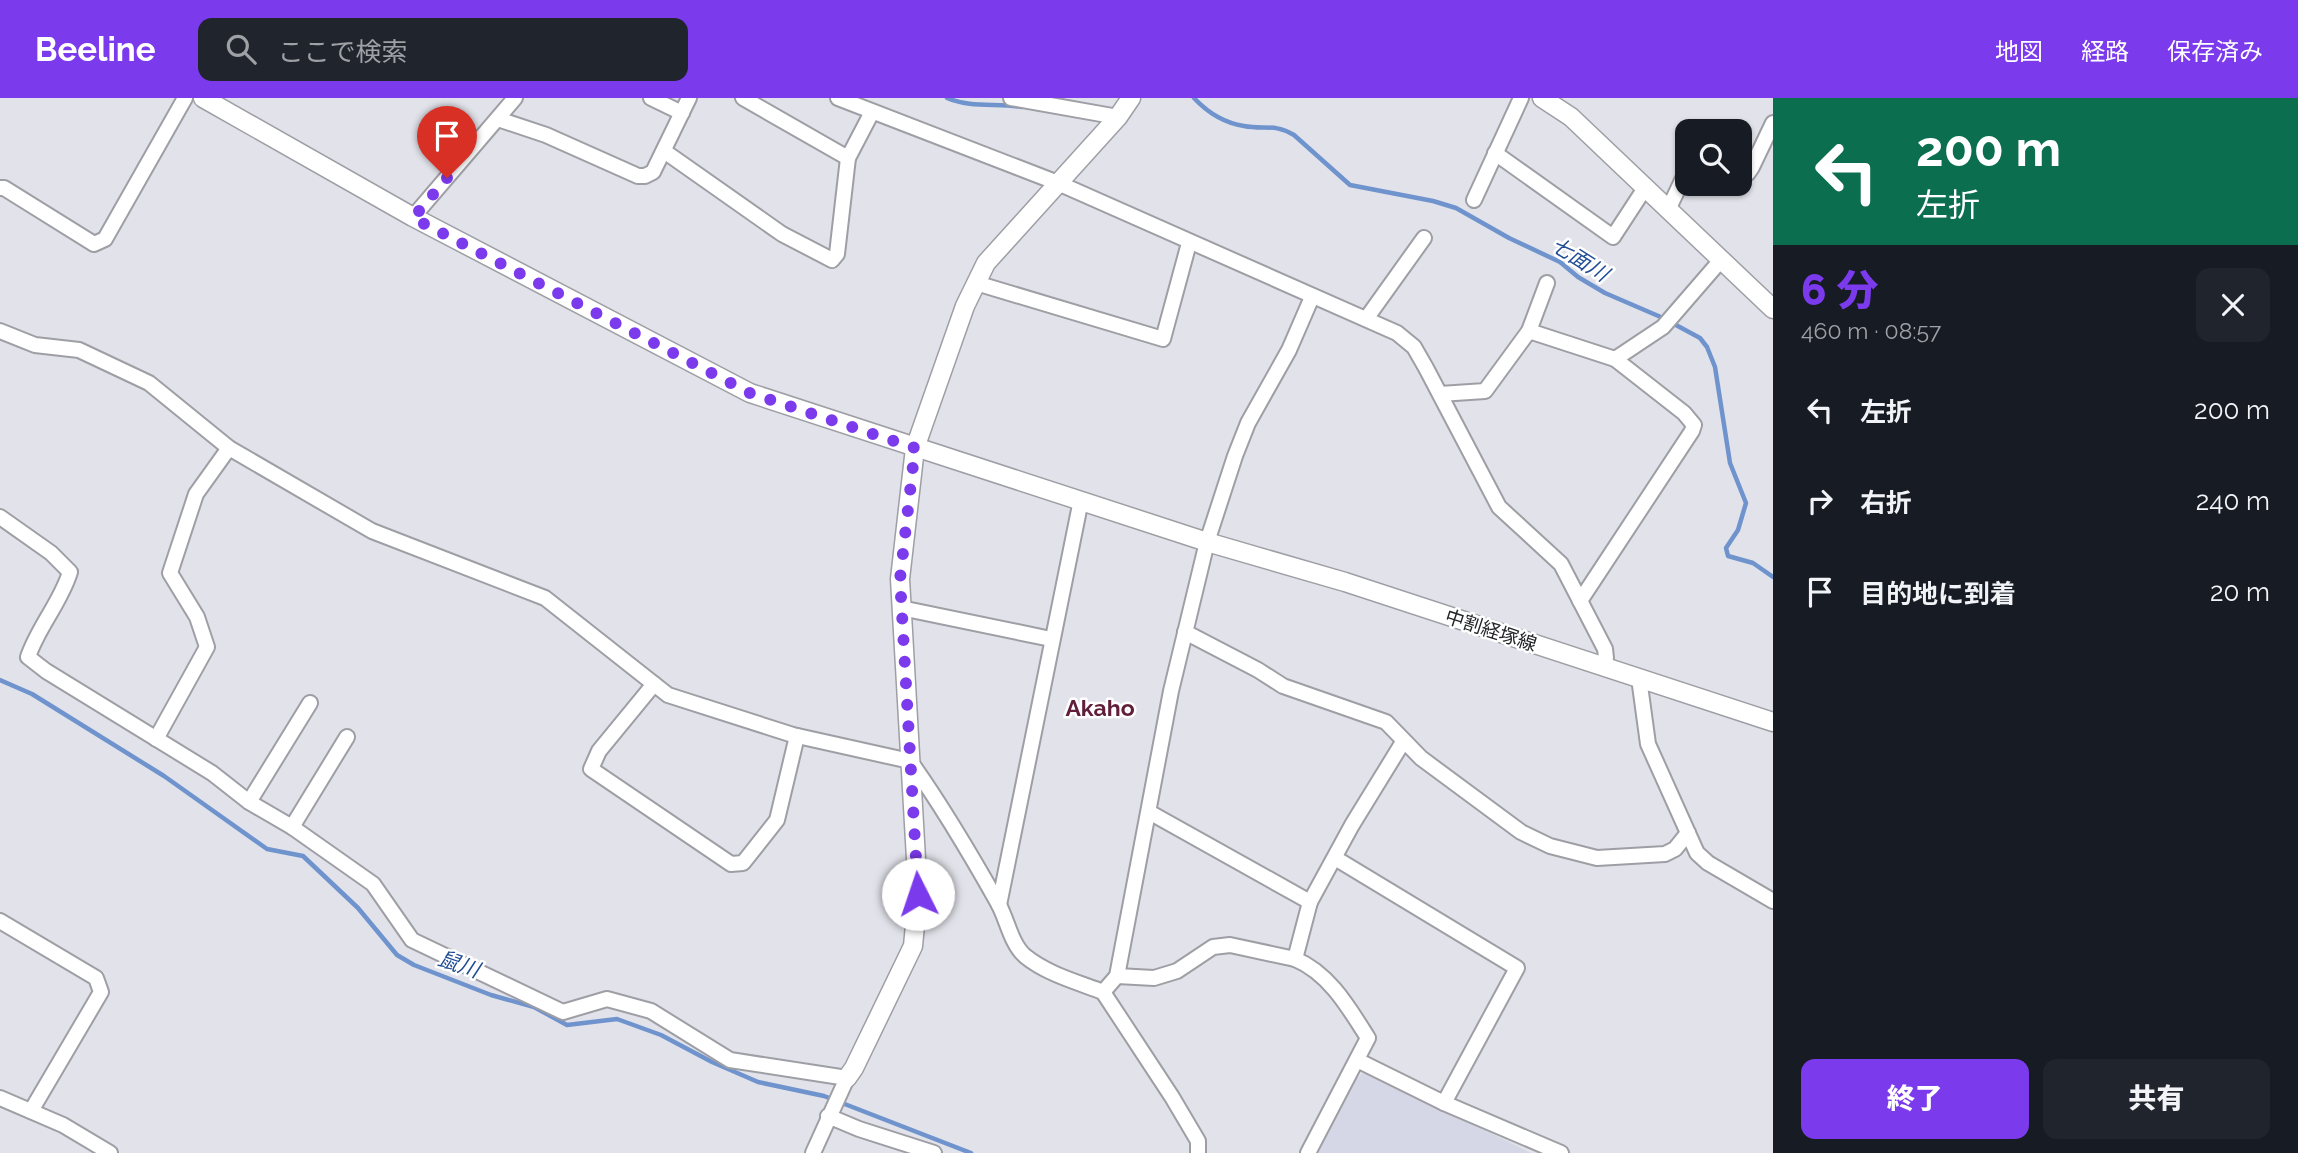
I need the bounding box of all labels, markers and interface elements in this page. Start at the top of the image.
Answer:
search box [198,18,688,81]
text: Beeline [35,30,156,69]
icon: search [222,30,260,68]
text: ここで検索 [278,37,408,67]
text: 地図 [1995,37,2043,66]
text: 経路 [2081,37,2129,66]
text: 保存済み [2167,37,2263,66]
pin [417,106,477,178]
icon: arrive [428,117,466,155]
map controls [1675,119,1752,196]
button: search [1675,119,1752,196]
text: 200 m [1916,120,2061,177]
icon: left [1801,126,1892,217]
text: 左折 [1916,186,1980,223]
water label: 七面川 [1547,232,1615,287]
text: 6 分 [1801,266,1878,315]
button: close [2196,268,2270,342]
text: 460 m · 08:57 [1801,317,1941,344]
icon: left [1801,391,1839,429]
text: 200 m [2194,395,2270,425]
text: 左折 [1860,397,1912,427]
icon: right [1801,482,1839,520]
text: 240 m [2196,486,2270,516]
text: 右折 [1860,488,1912,518]
icon: arrive [1801,573,1839,611]
text: 20 m [2210,577,2270,607]
text: 目的地に到着 [1860,579,2016,609]
street label: 中割経塚線 [1442,605,1540,655]
district label: Akaho [1065,694,1135,721]
position arrow [881,857,955,931]
water label: 鼠川 [435,945,485,983]
button: 終了 [1801,1059,2029,1139]
button: 共有 [2043,1059,2270,1139]

